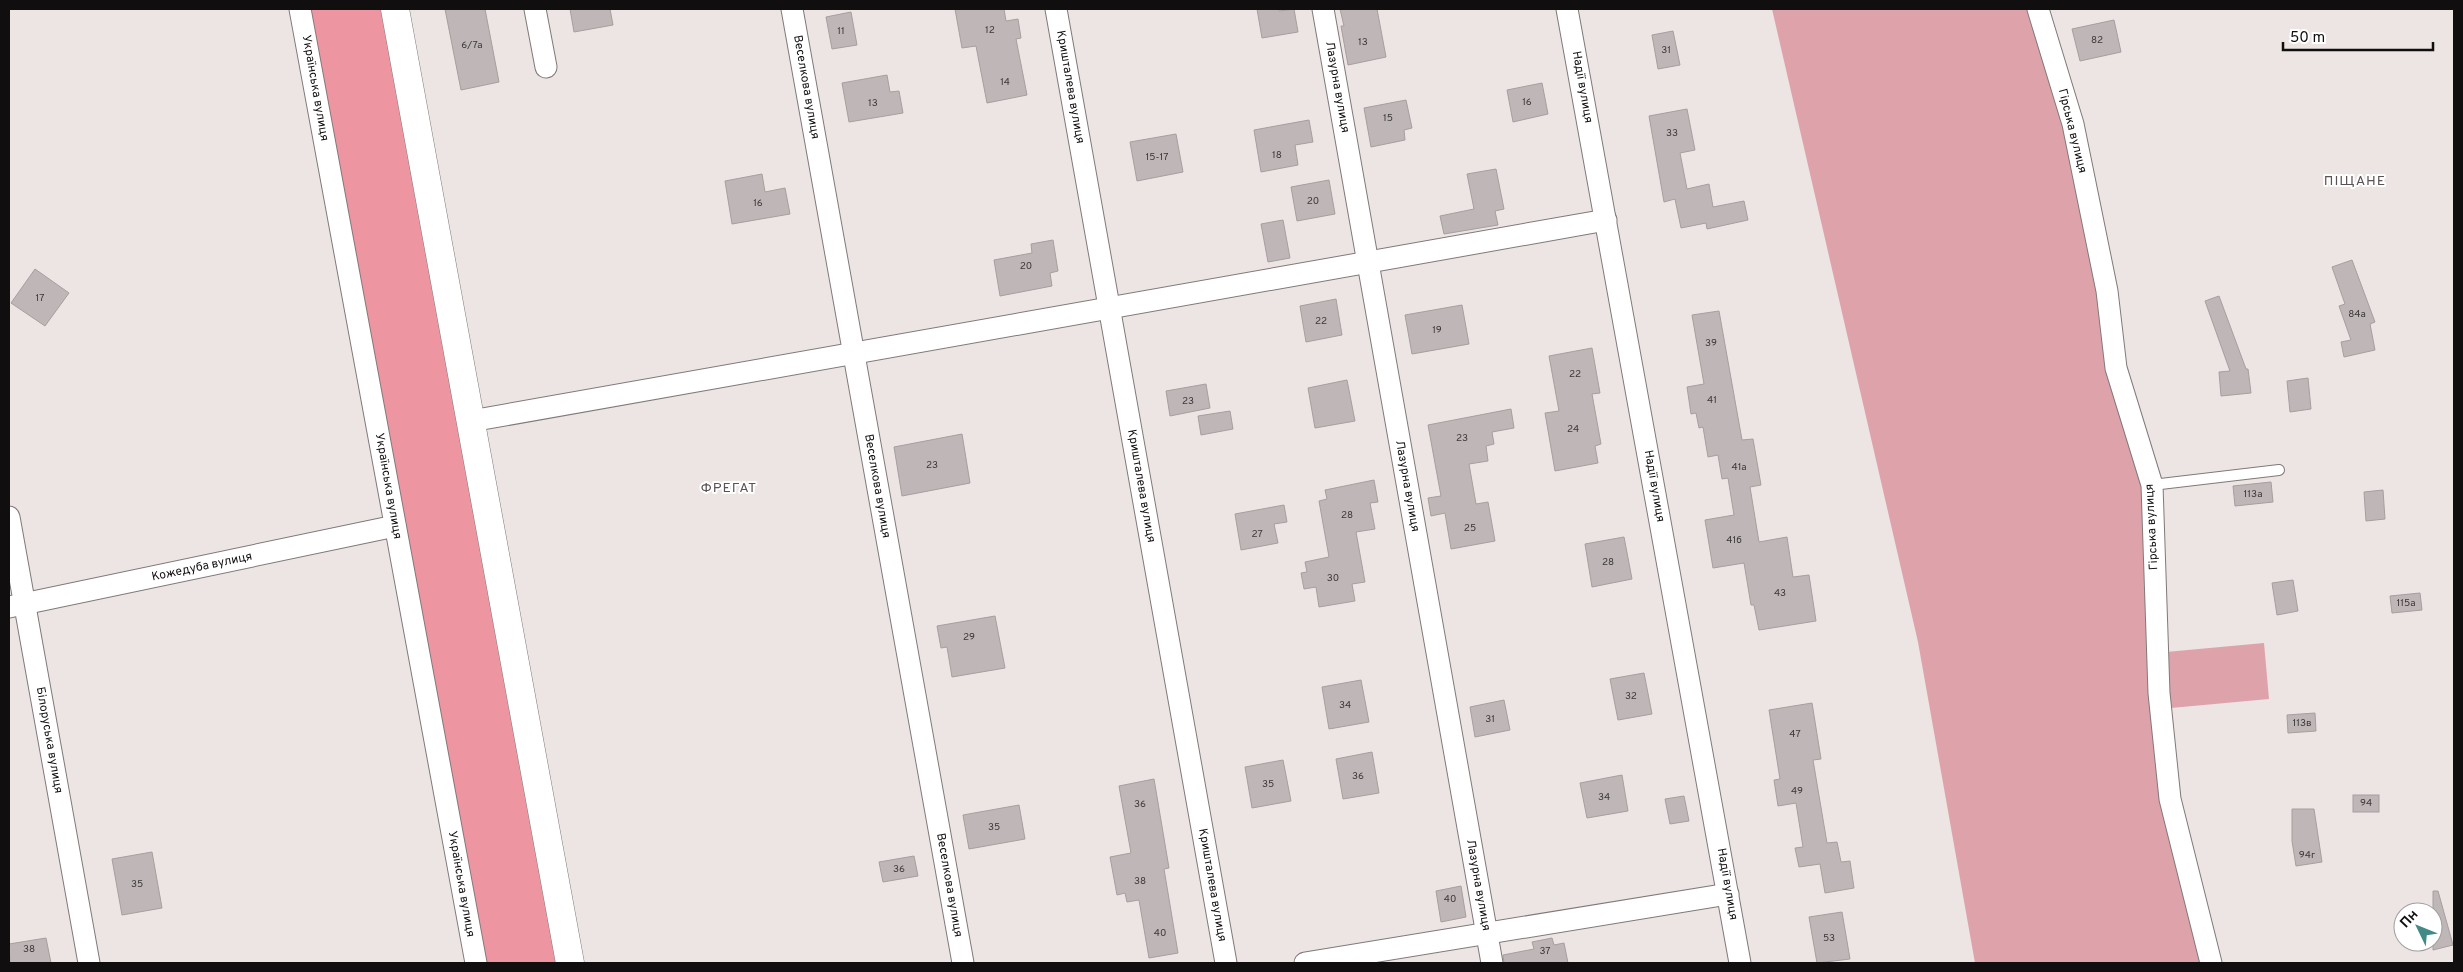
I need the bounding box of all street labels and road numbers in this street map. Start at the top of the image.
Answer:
street label: Кришталева вулиця [1052,29,1088,145]
street label: Українська вулиця [298,34,332,142]
street label: Веселкова вулиця [789,34,823,140]
street label: Лазурна вулиця [1321,40,1353,134]
street label: Надії вулиця [1568,50,1596,124]
street label: Гірська вулиця [2054,87,2090,175]
street label: Кришталева вулиця [1123,428,1159,544]
street label: Українська вулиця [371,432,405,540]
street label: Веселкова вулиця [860,433,894,539]
street label: Лазурна вулиця [1391,439,1423,533]
street label: Надії вулиця [1640,449,1668,523]
street label: Гірська вулиця [2142,483,2162,571]
street label: Кожедуба вулиця [150,549,254,585]
street label: Білоруська вулиця [32,686,66,794]
street label: Кришталева вулиця [1194,827,1230,943]
street label: Українська вулиця [444,830,478,938]
street label: Веселкова вулиця [932,832,966,938]
street label: Лазурна вулиця [1462,838,1494,932]
street label: Надії вулиця [1713,847,1741,921]

